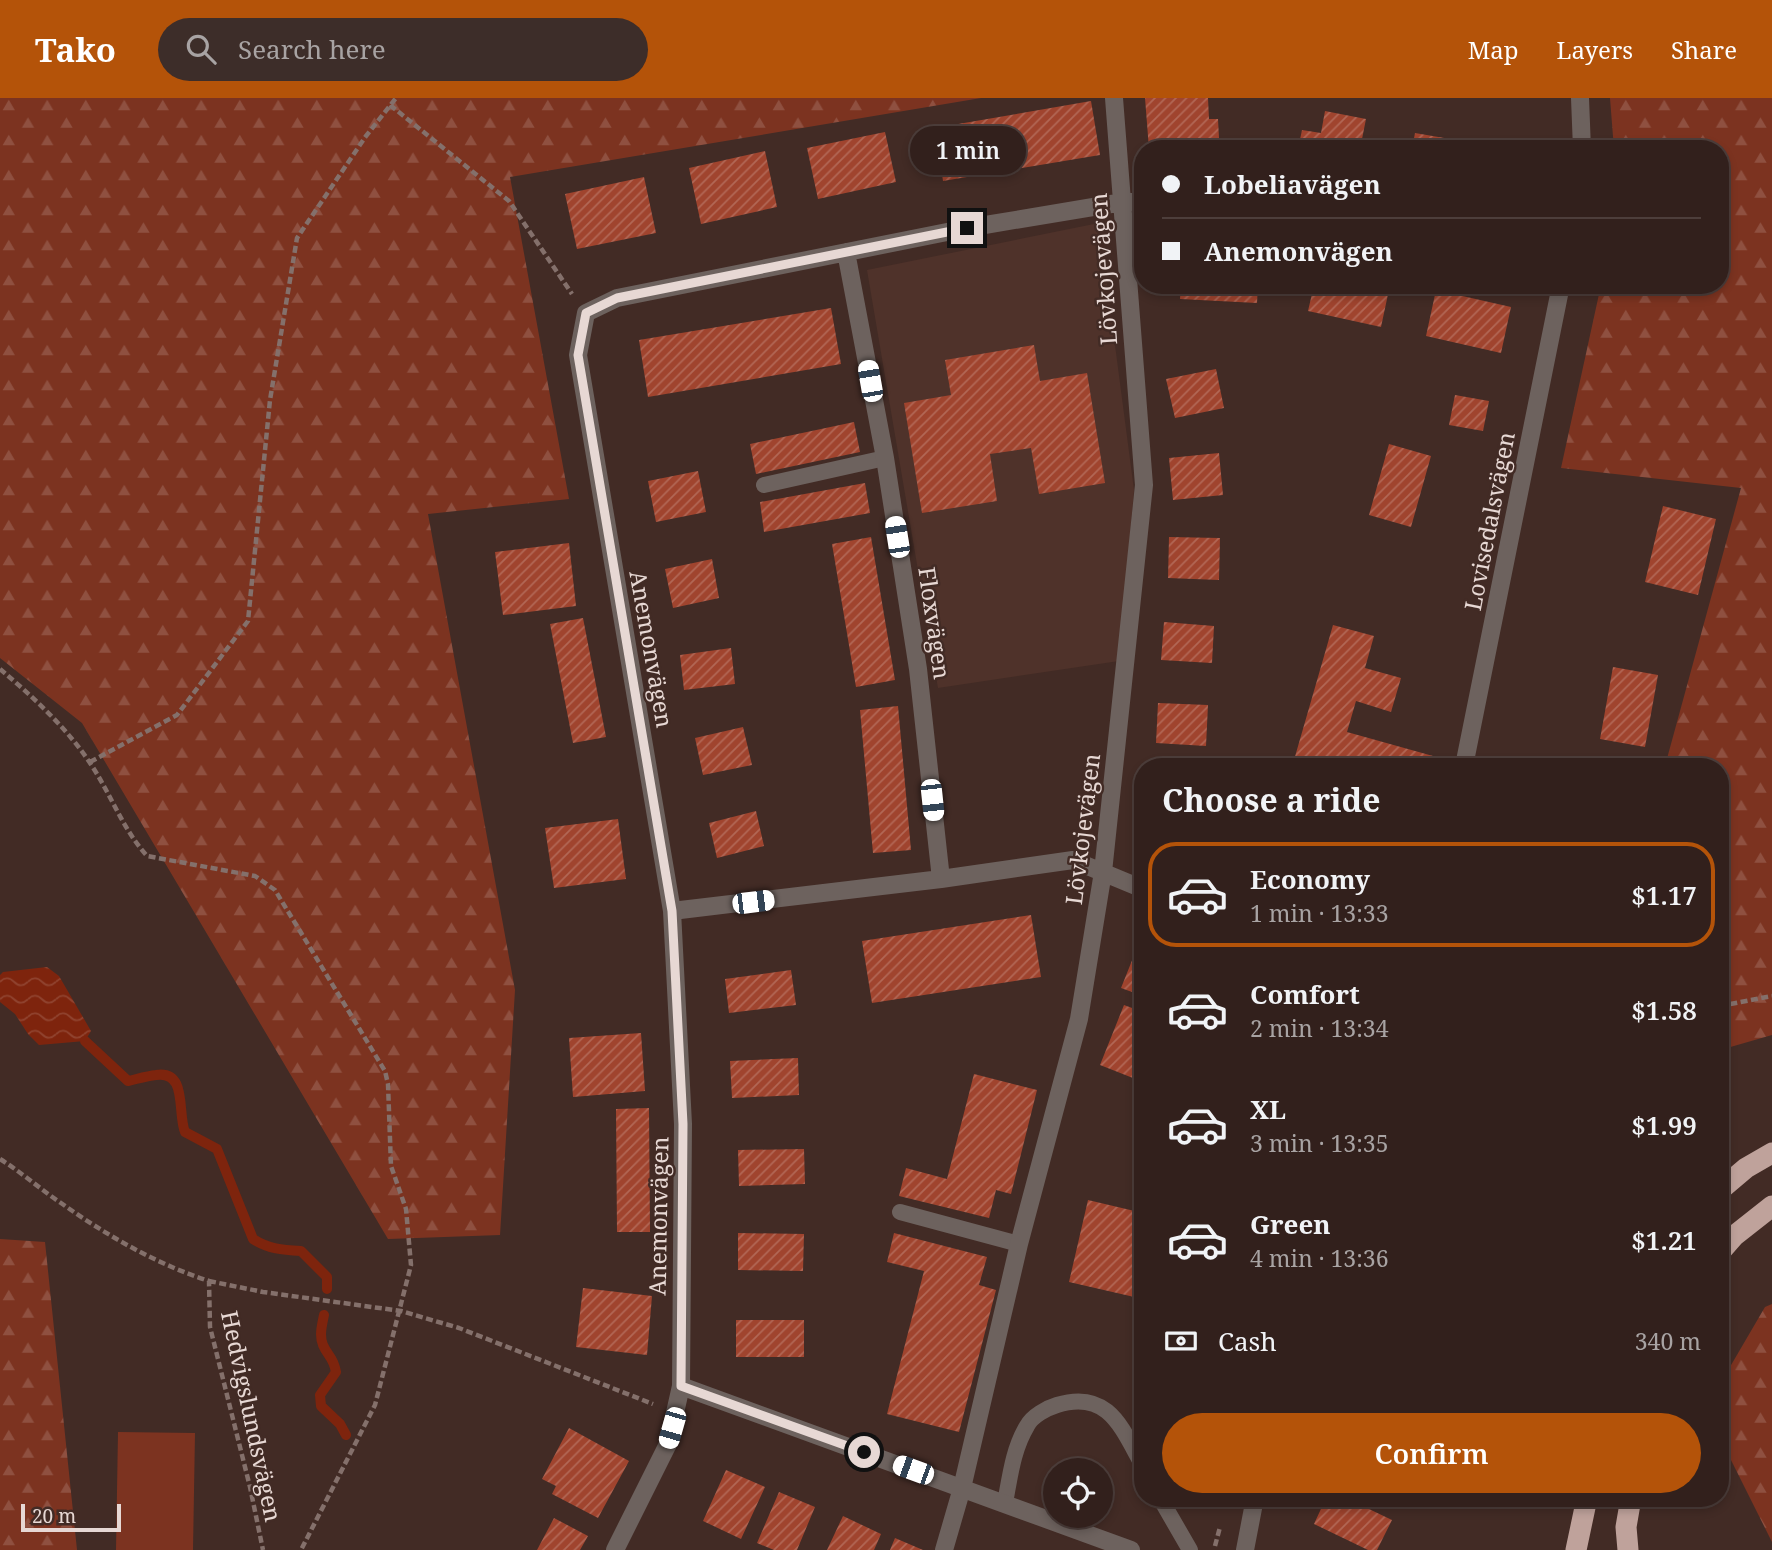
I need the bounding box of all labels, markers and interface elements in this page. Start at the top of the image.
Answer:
search box [158,18,648,81]
text: Tako [35,27,116,72]
icon: search [182,30,220,68]
text: Search here [238,31,386,67]
text: Map [1468,33,1519,66]
text: Layers [1557,33,1633,66]
text: Share [1671,33,1737,66]
callout: 1 min [909,127,1025,176]
text: 1 min [936,134,1000,166]
text: Lobeliavägen [1204,166,1381,202]
street label: Lövkojevägen [1082,192,1124,346]
route end [951,212,983,244]
text: Anemonvägen [1204,233,1393,269]
car [857,358,884,404]
street label: Lovisedalsvägen [1456,429,1522,613]
car [884,515,911,559]
street label: Floxvägen [911,565,959,681]
street label: Anemonvägen [622,568,682,730]
street label: Lövkojevägen [1057,751,1107,906]
car [920,778,945,822]
text: Choose a ride [1162,778,1381,821]
text: Economy [1250,861,1370,897]
icon: car [1166,863,1229,926]
text: $1.17 [1631,877,1697,913]
car [731,889,776,915]
text: 1 min · 13:33 [1250,897,1388,929]
text: Comfort [1250,976,1360,1012]
icon: car [1166,978,1229,1041]
text: $1.58 [1631,992,1697,1028]
text: 2 min · 13:34 [1250,1012,1388,1044]
text: XL [1250,1091,1286,1127]
icon: car [1166,1093,1229,1156]
text: $1.99 [1631,1107,1697,1143]
text: 3 min · 13:35 [1250,1127,1388,1159]
street label: Anemonvägen [641,1136,675,1296]
text: Green [1250,1206,1331,1242]
icon: car [1166,1208,1229,1271]
text: $1.21 [1631,1222,1697,1258]
text: 4 min · 13:36 [1250,1242,1388,1274]
street label: Hedvigslundsvägen [214,1308,290,1525]
icon: cash [1162,1322,1200,1360]
text: Cash [1218,1323,1277,1359]
text: 340 m [1635,1325,1701,1357]
car [657,1405,688,1451]
button: Confirm [1162,1413,1701,1493]
route start [848,1436,880,1468]
car [890,1453,937,1487]
map controls [1043,1458,1113,1528]
button: locate [1043,1458,1113,1528]
scale bar [21,1501,121,1533]
text: 20 m [32,1503,76,1529]

